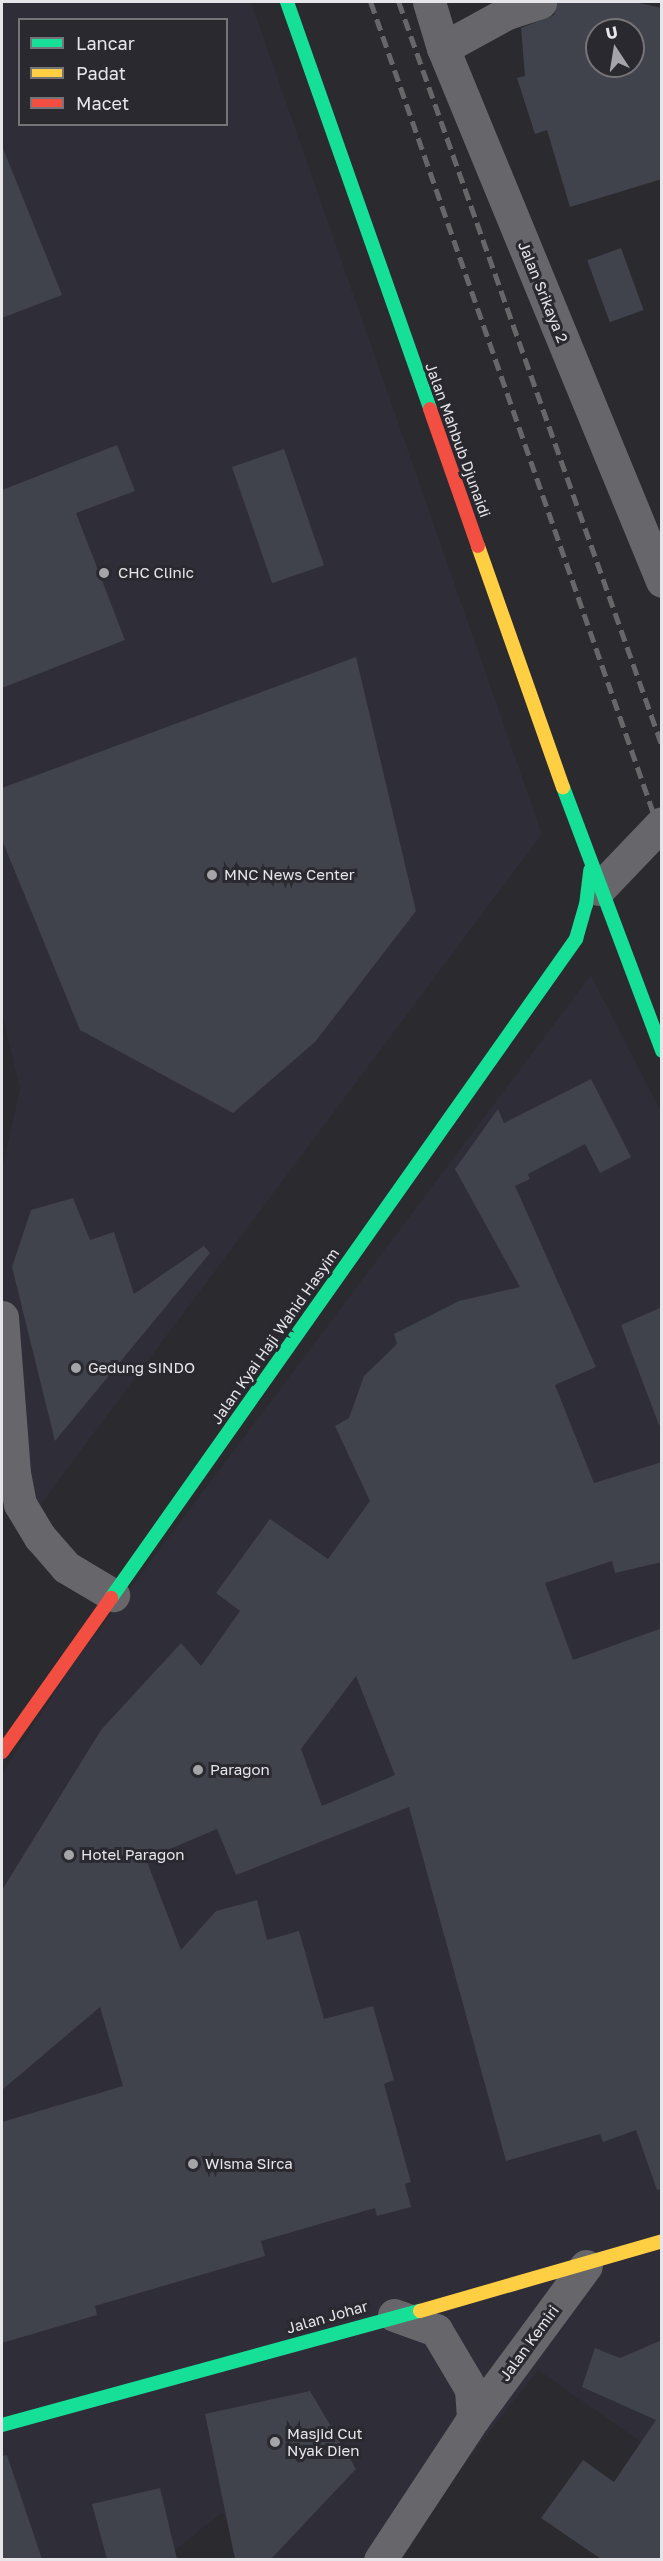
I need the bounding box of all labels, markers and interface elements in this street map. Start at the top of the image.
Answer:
legend [18,18,228,126]
north arrow [585,18,645,78]
text: U [604,21,619,43]
text: Lancar [76,32,135,54]
text: Padat [76,62,126,84]
text: Macet [76,92,129,114]
street label: Jalan Srikaya 2 [514,239,572,345]
street label: Jalan Mahbub Djunaidi [422,360,494,520]
marker: CHC Clinic [95,564,113,582]
place label: CHC Clinic [118,564,194,582]
place label: MNC News Center [224,866,355,884]
marker: MNC News Center [205,868,219,882]
street label: Jalan Kyai Haji Wahid Hasyim [207,1245,343,1427]
place label: Gedung SINDO [88,1359,195,1377]
marker: Gedung SINDO [69,1361,83,1375]
place label: Paragon [210,1761,270,1779]
marker: Paragon [191,1763,205,1777]
place label: Hotel Paragon [81,1846,184,1864]
marker: Hotel Paragon [62,1848,76,1862]
place label: Wisma Sirca [205,2155,293,2173]
marker: Wisma Sirca [186,2157,200,2171]
street label: Jalan Johar [284,2297,370,2337]
street label: Jalan Kemiri [496,2302,562,2384]
place label: Masjid Cut Nyak Dien [287,2424,363,2459]
marker: Masjid Cut Nyak Dien [268,2435,282,2449]

